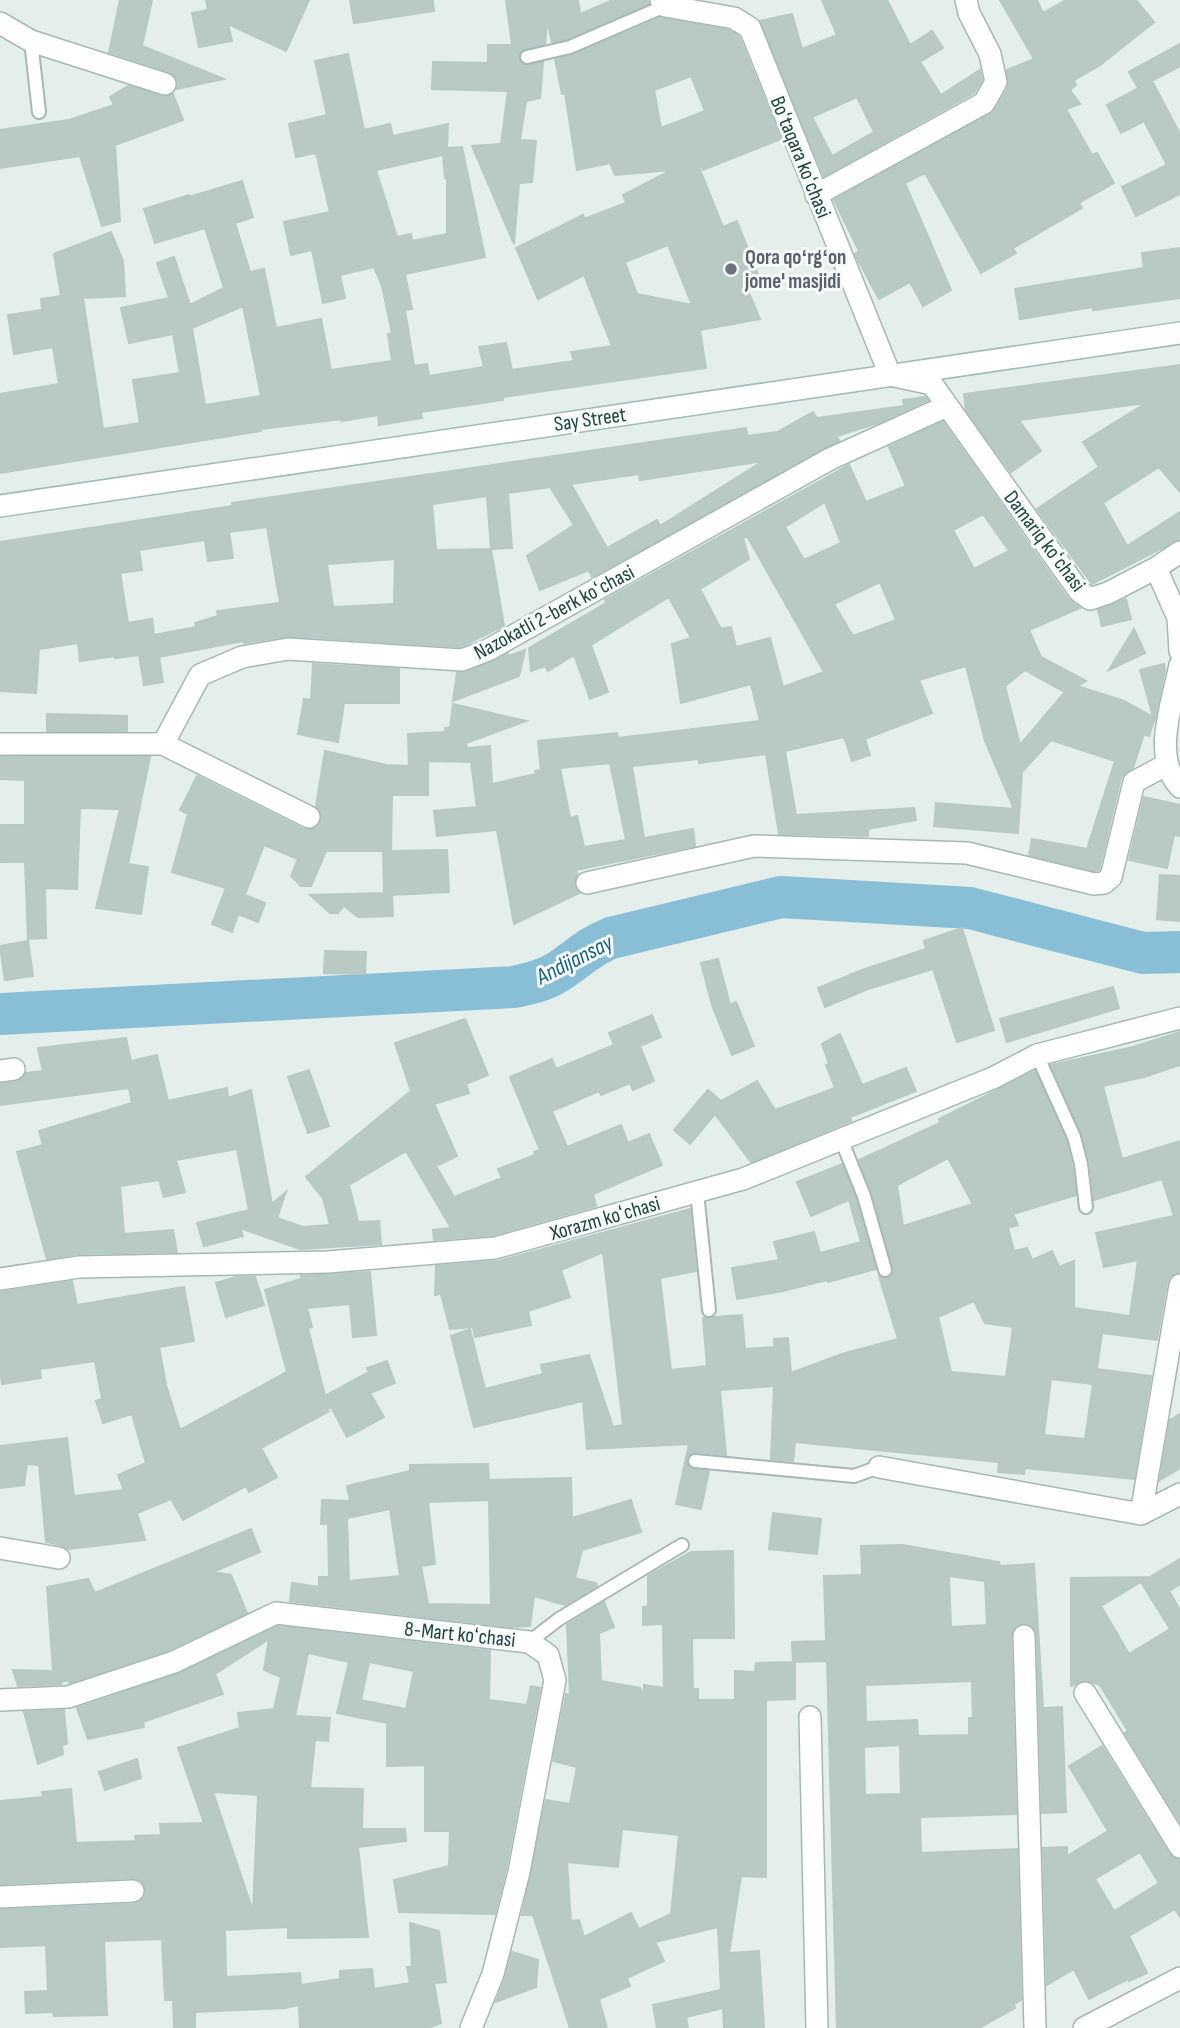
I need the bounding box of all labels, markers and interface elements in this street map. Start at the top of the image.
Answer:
street label: Boʻtaqara koʻchasi [765,93,836,222]
place label: Qora qoʻrgʻon jome' masjidi [744,245,846,294]
marker: Qora qoʻrgʻon jome' masjidi [723,261,739,277]
street label: Say Street [552,402,628,437]
street label: Damariq koʻchasi [999,486,1091,597]
street label: Nazokatli 2-berk koʻchasi [470,560,639,665]
water label: Andijansay [531,928,619,992]
street label: Xorazm koʻchasi [546,1191,663,1246]
street label: 8-Mart koʻchasi [403,1616,517,1653]

